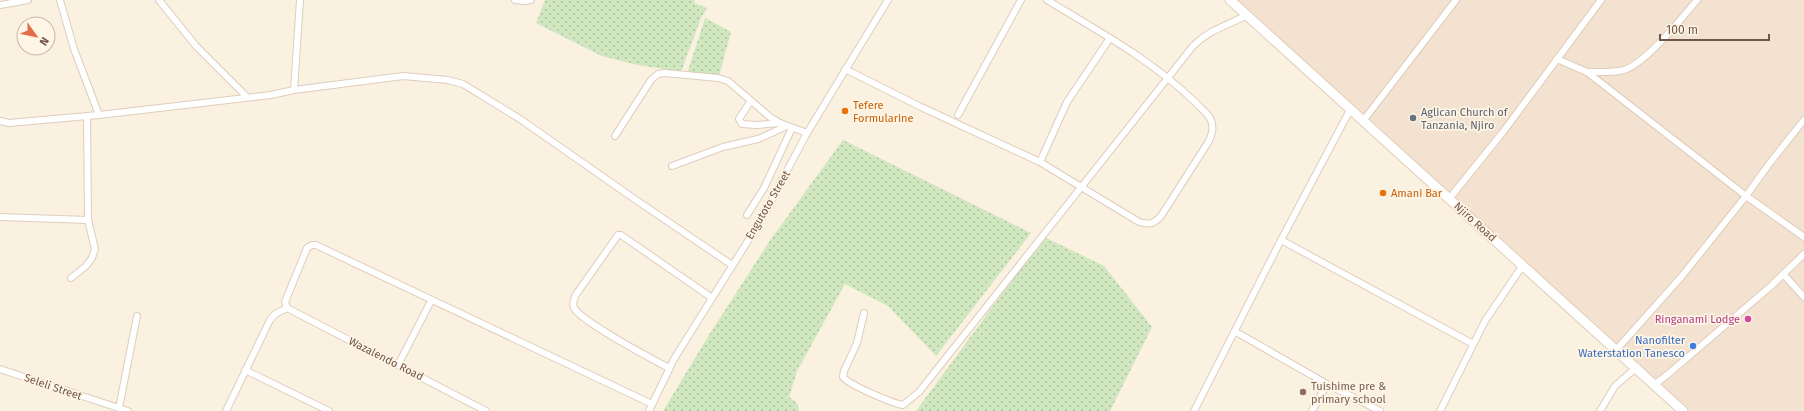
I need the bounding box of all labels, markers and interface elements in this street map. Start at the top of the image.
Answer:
north arrow [16,16,56,56]
scale bar [1660,16,1769,42]
text: 100 m [1666,23,1698,37]
text: N [37,35,51,48]
place label: Tefere Formularine [853,99,913,125]
marker: Tefere Formularine [840,106,850,116]
place label: Aglican Church of Tanzania, Njiro [1421,106,1509,132]
marker: Aglican Church of Tanzania, Njiro [1408,113,1418,123]
street label: Engutoto Street [743,168,793,242]
place label: Amani Bar [1391,187,1443,200]
marker: Amani Bar [1378,188,1388,198]
street label: Njiro Road [1451,200,1499,244]
place label: Ringanami Lodge [1655,313,1740,326]
marker: Ringanami Lodge [1743,314,1753,324]
place label: Nanofilter Waterstation Tanesco [1578,334,1686,360]
street label: Wazalendo Road [346,335,426,383]
marker: Nanofilter Waterstation Tanesco [1688,341,1698,351]
street label: Seleli Street [22,371,84,403]
place label: Tuishime pre & primary school [1311,380,1386,406]
marker: Tuishime pre & primary school [1298,387,1308,397]

